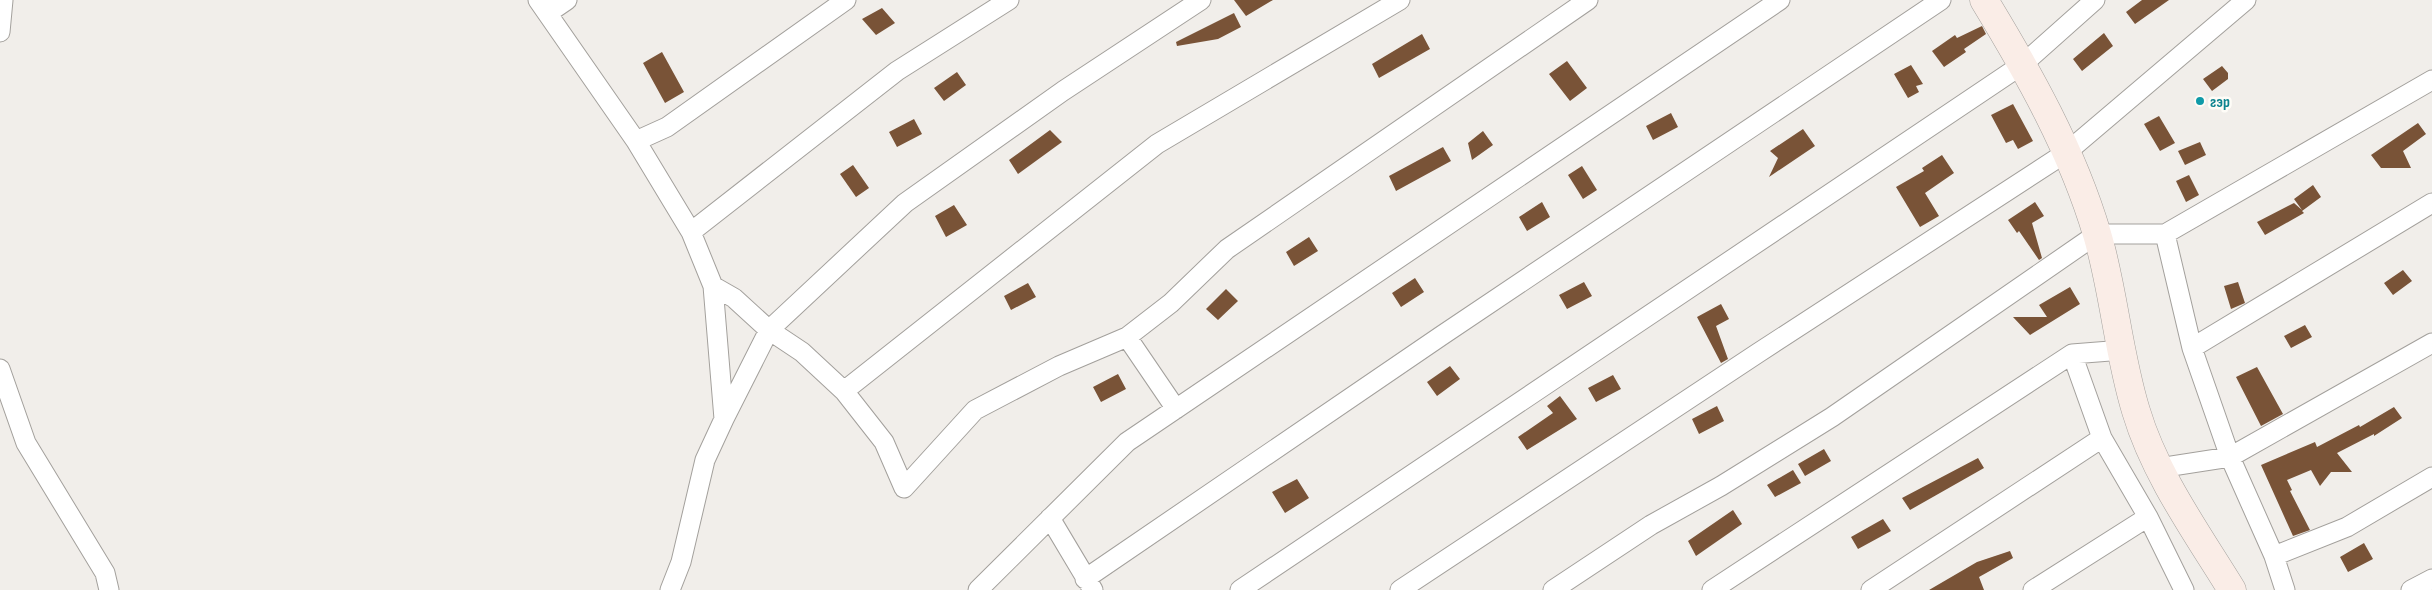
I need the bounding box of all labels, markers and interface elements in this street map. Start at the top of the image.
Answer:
place label: гэр [2210,93,2230,112]
marker: гэр [2194,95,2206,107]

